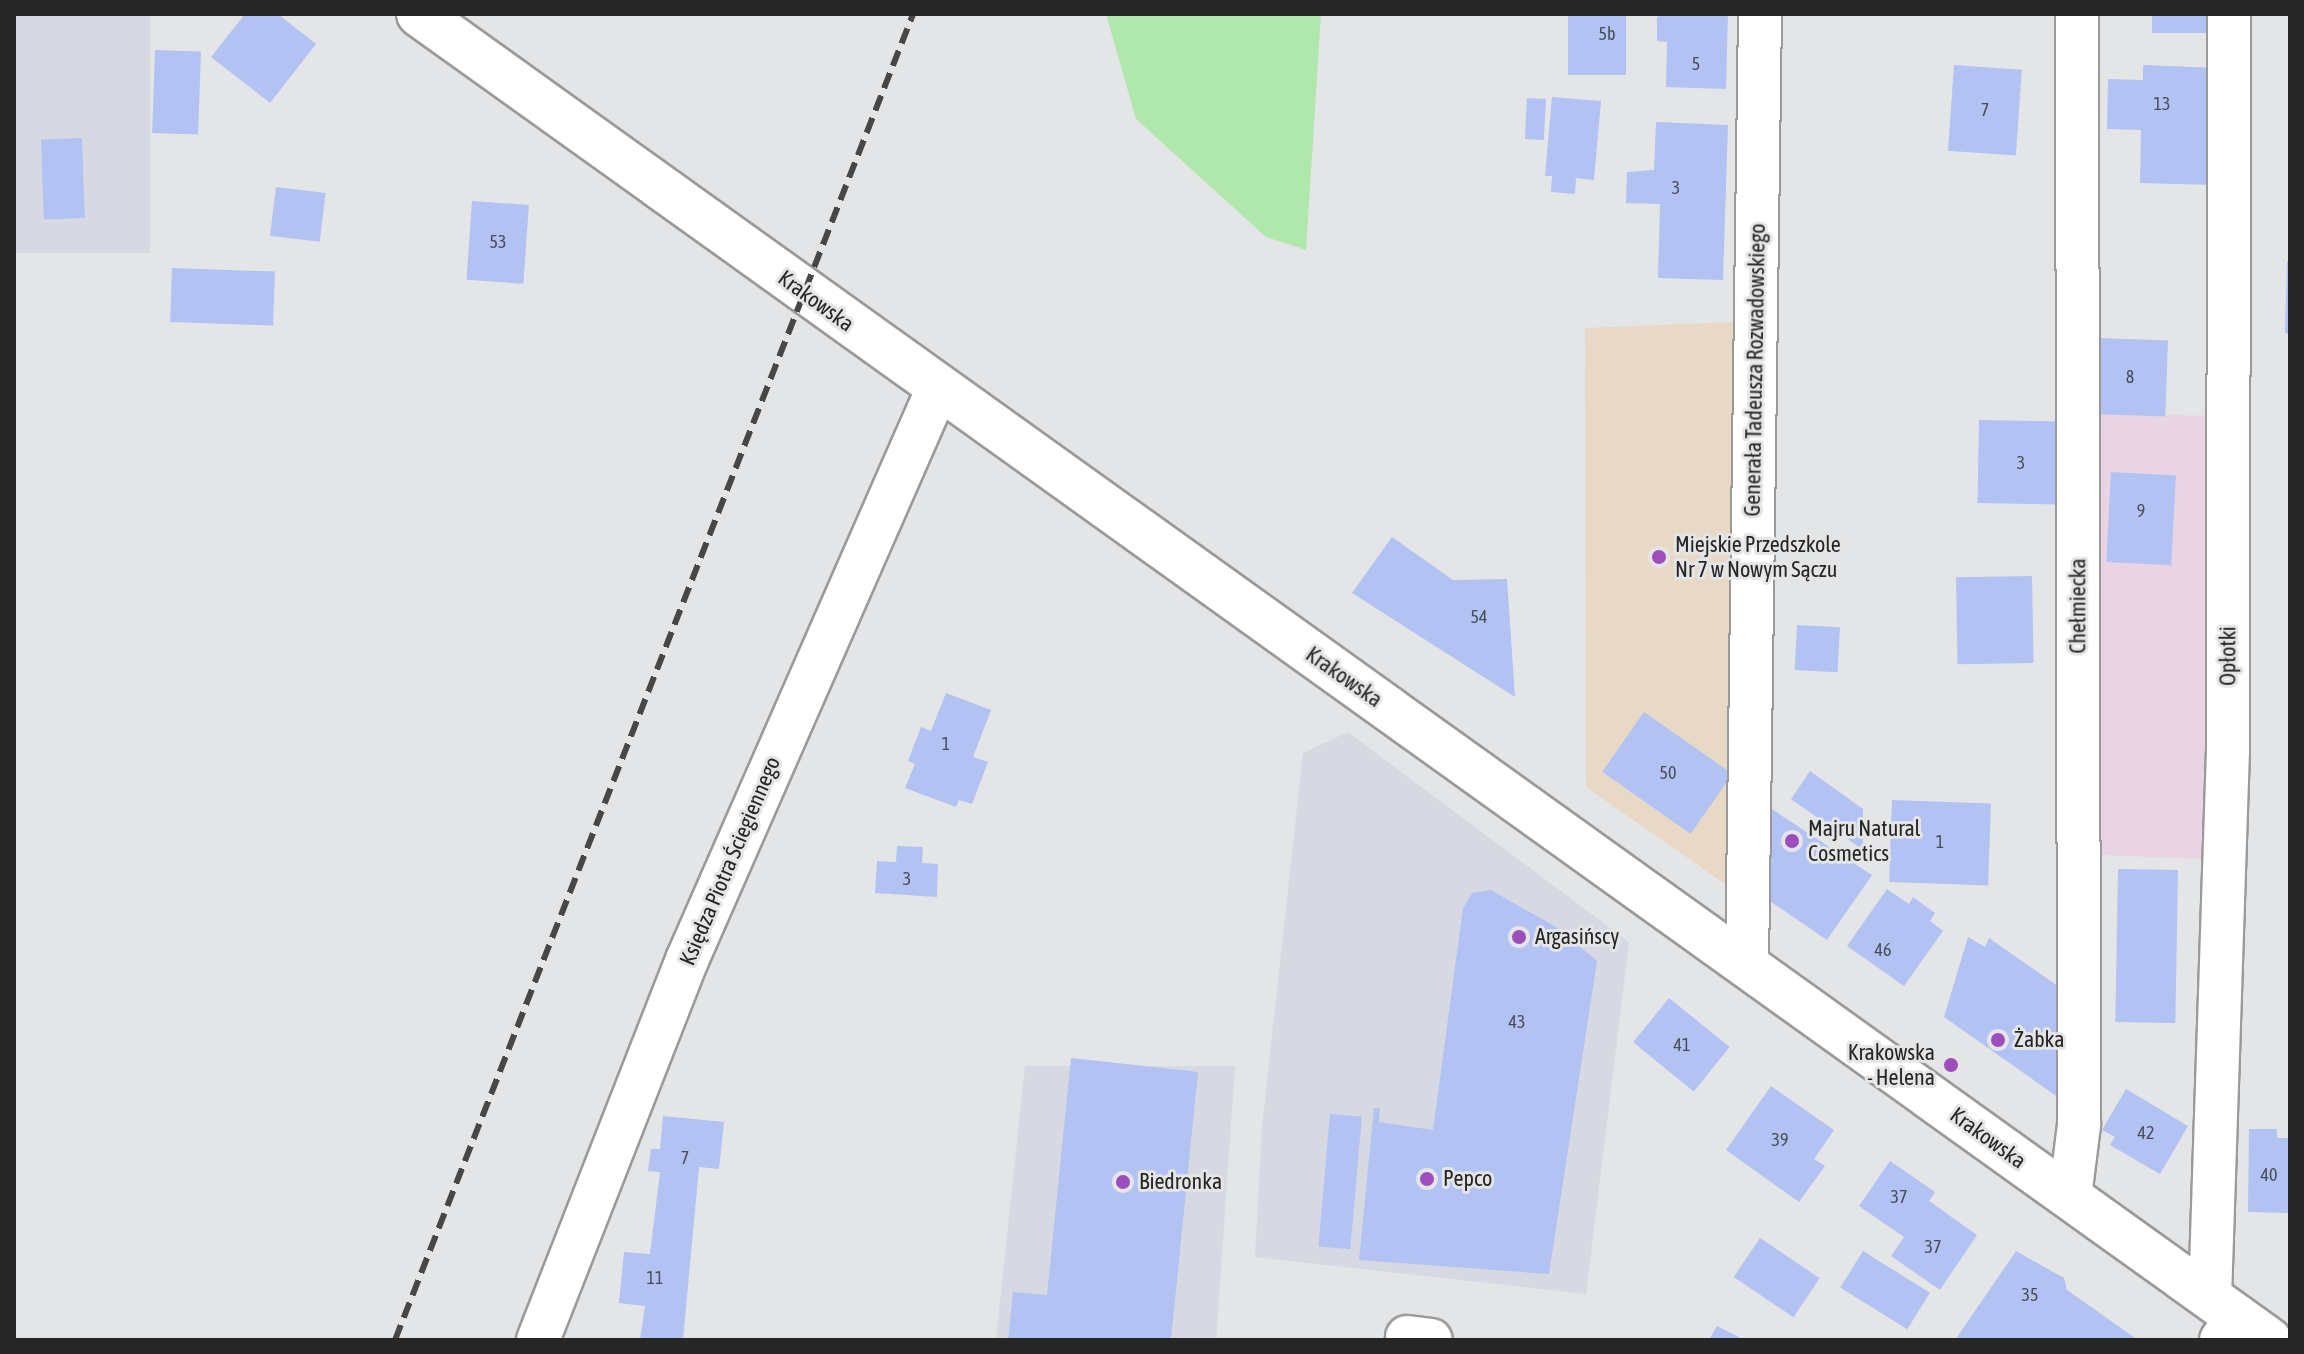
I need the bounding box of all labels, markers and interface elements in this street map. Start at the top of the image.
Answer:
house number: 5b [1599,23,1615,45]
house number: 5 [1692,53,1700,75]
house number: 13 [2154,93,2170,115]
house number: 7 [1981,99,1989,121]
house number: 3 [1672,177,1680,199]
street label: Generała Tadeusza Rozwadowskiego [1739,223,1771,517]
house number: 53 [490,231,506,253]
street label: Krakowska [773,265,859,337]
house number: 8 [2126,366,2134,388]
house number: 3 [2017,452,2025,474]
house number: 9 [2137,500,2145,522]
place label: Miejskie Przedszkole Nr 7 w Nowym Sączu [1675,531,1841,582]
marker: Miejskie Przedszkole Nr 7 w Nowym Sączu [1650,548,1668,566]
street label: Chełmiecka [2065,558,2091,654]
house number: 54 [1471,606,1487,628]
street label: Opłotki [2215,626,2241,686]
street label: Krakowska [1301,641,1387,713]
house number: 1 [942,733,950,755]
street label: Księdza Piotra Ściegiennego [674,753,786,969]
house number: 50 [1660,762,1676,784]
place label: Majru Natural Cosmetics [1808,815,1920,866]
house number: 1 [1936,831,1944,853]
marker: Majru Natural Cosmetics [1783,832,1801,850]
house number: 3 [903,868,911,890]
place label: Argasińscy [1535,924,1619,950]
marker: Argasińscy [1510,928,1528,946]
house number: 46 [1875,939,1891,961]
house number: 43 [1509,1011,1525,1033]
place label: Żabka [2014,1027,2064,1053]
marker: Żabka [1989,1031,2007,1049]
house number: 41 [1674,1034,1690,1056]
place label: Krakowska - Helena [1848,1039,1935,1090]
marker: Krakowska - Helena [1942,1056,1960,1074]
street label: Krakowska [1945,1102,2031,1174]
house number: 42 [2138,1122,2154,1144]
house number: 39 [1772,1129,1788,1151]
house number: 7 [681,1147,689,1169]
house number: 40 [2261,1164,2277,1186]
place label: Pepco [1443,1166,1492,1192]
place label: Biedronka [1139,1169,1222,1195]
marker: Pepco [1418,1170,1436,1188]
marker: Biedronka [1114,1173,1132,1191]
house number: 37 [1891,1186,1907,1208]
house number: 37 [1925,1236,1941,1258]
house number: 11 [647,1267,663,1289]
house number: 35 [2022,1284,2038,1306]

